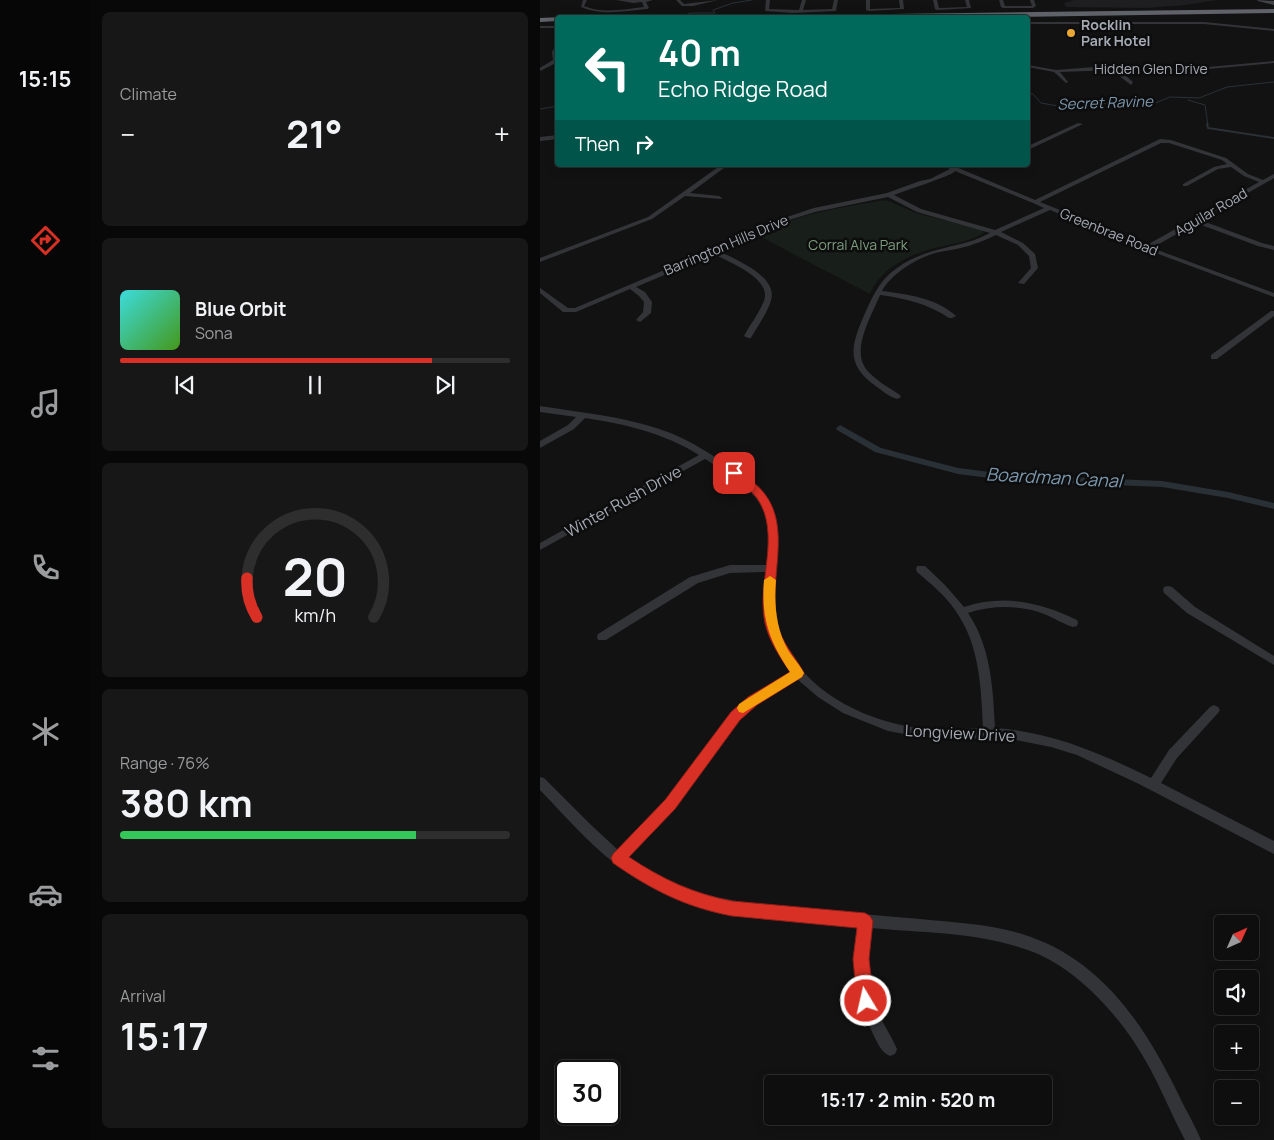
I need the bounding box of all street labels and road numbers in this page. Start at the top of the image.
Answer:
street label: Hidden Glen Drive [1094,59,1208,78]
street label: Aguilar Road [1171,183,1250,240]
street label: Greenbrae Road [1057,203,1161,260]
street label: Barrington Hills Drive [661,210,791,279]
street label: Winter Rush Drive [561,460,685,542]
street label: Longview Drive [904,719,1016,747]

